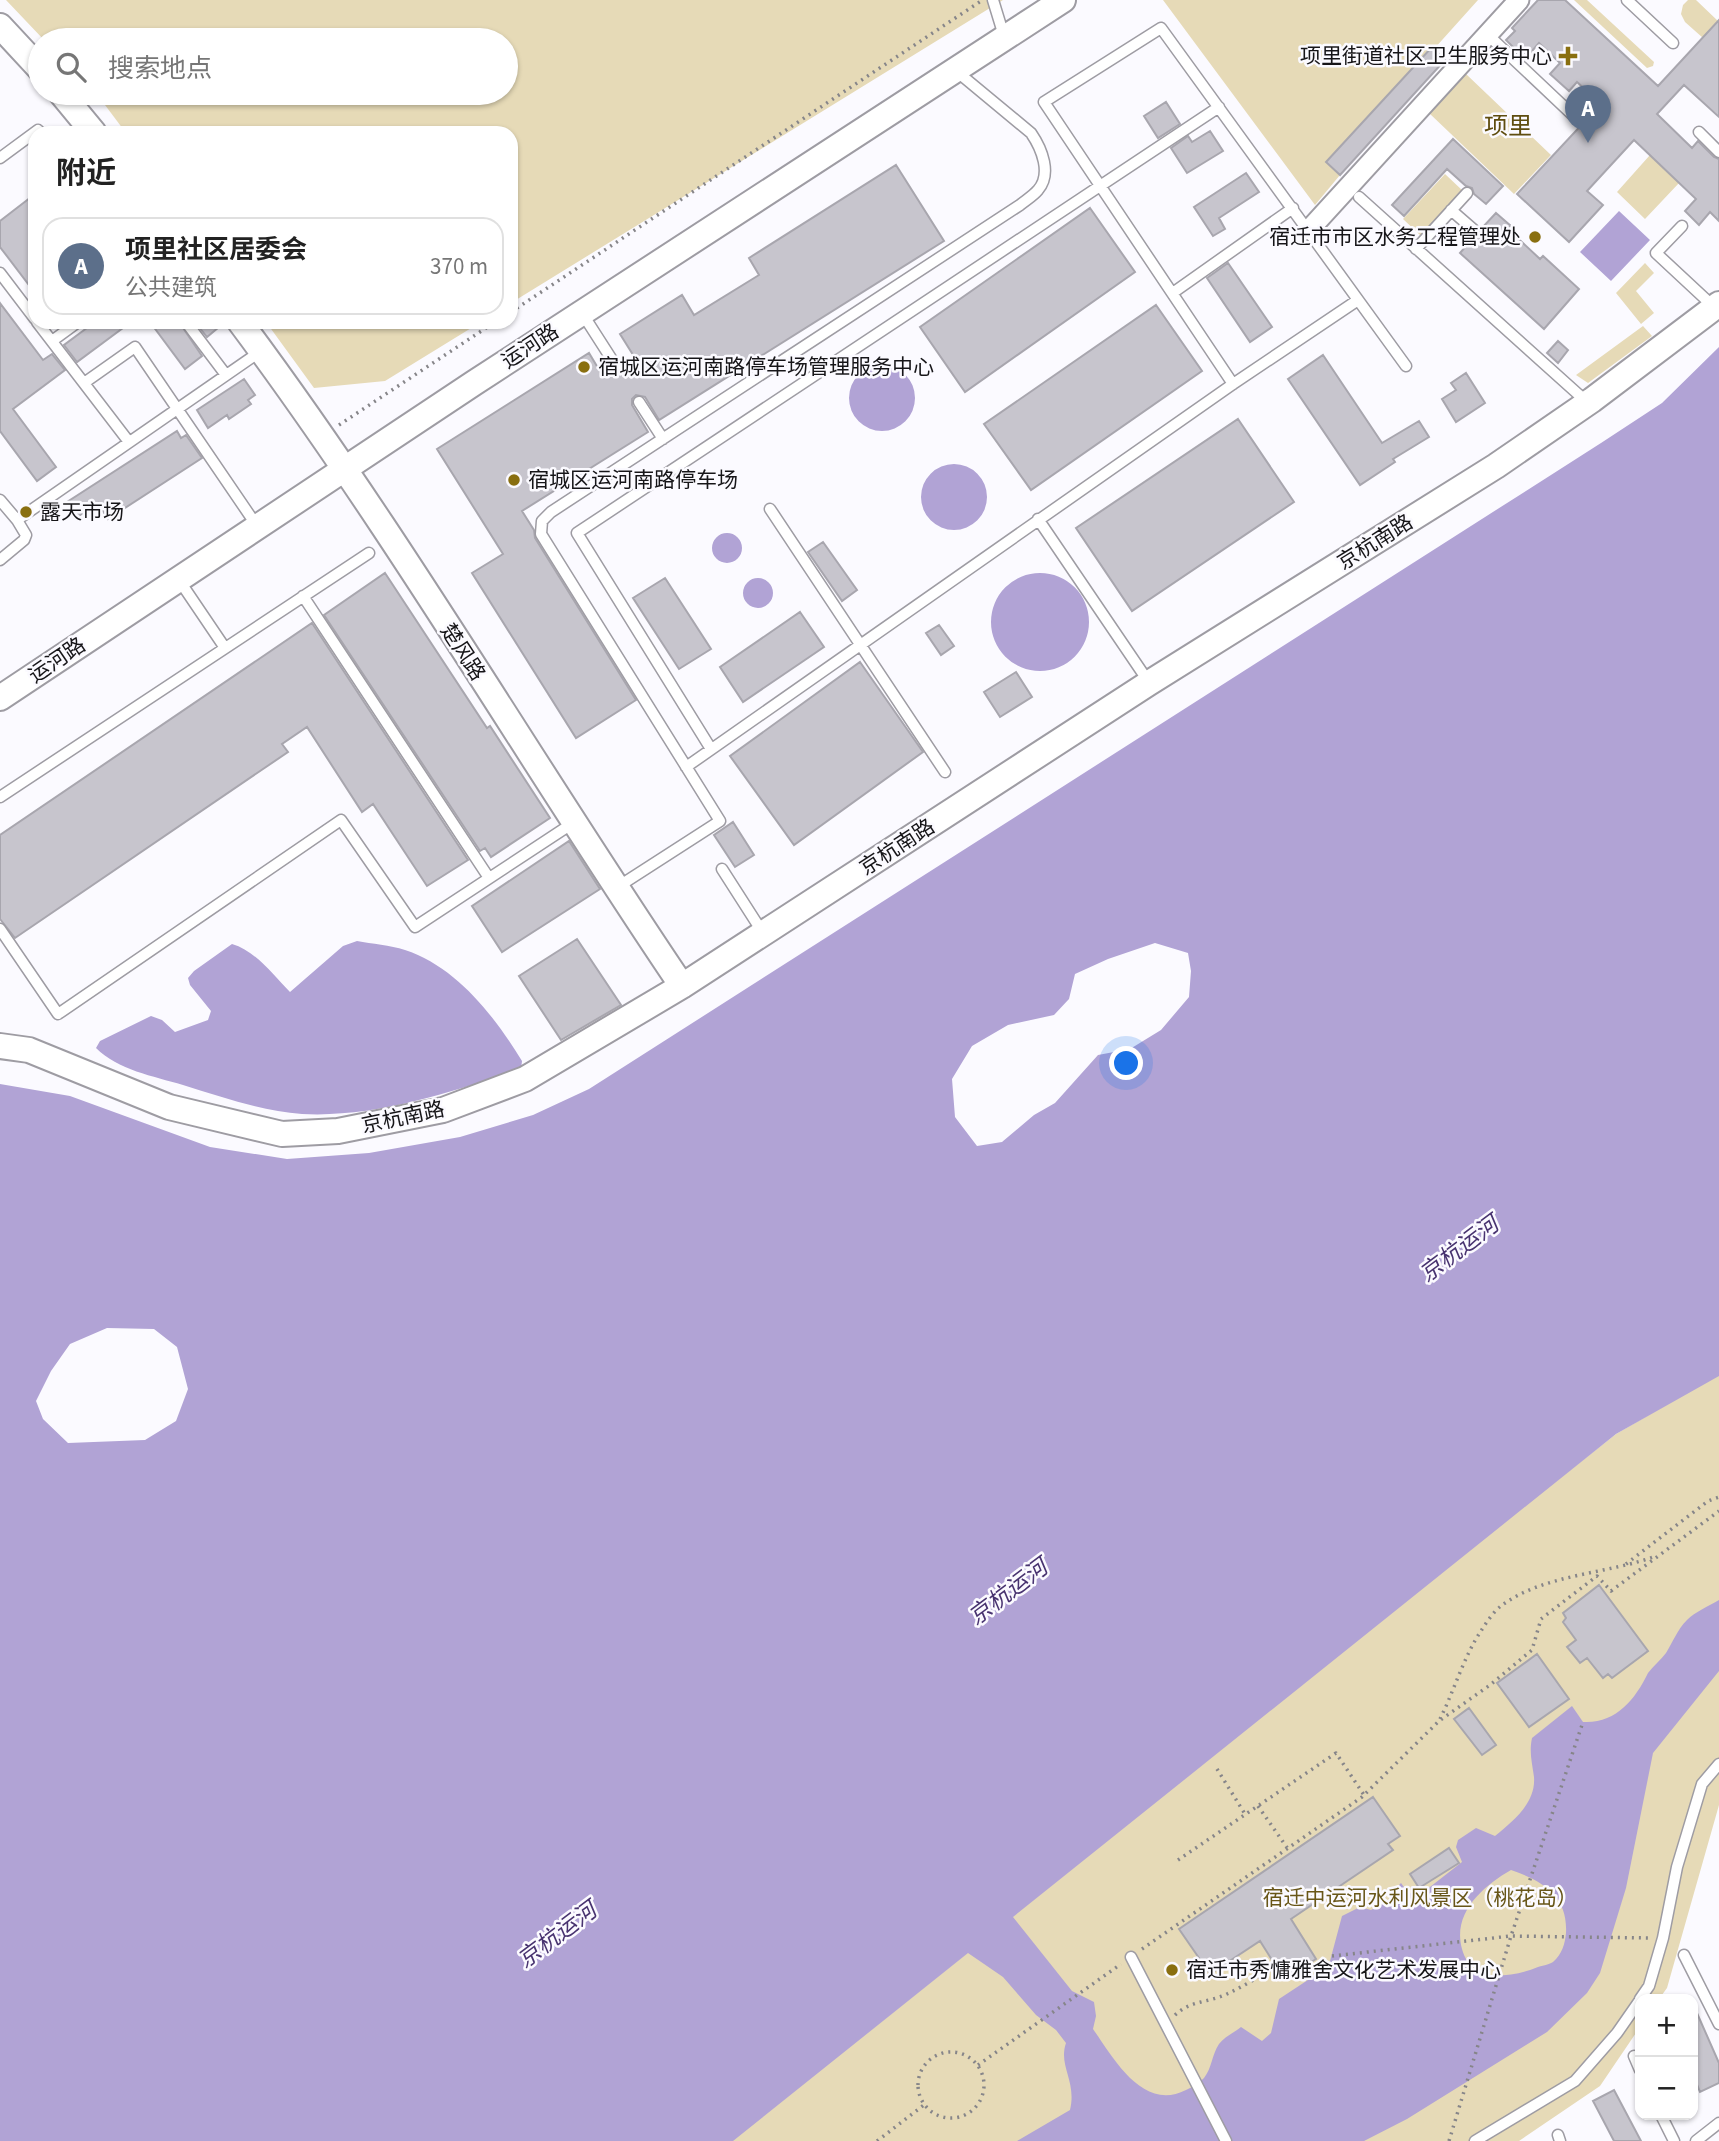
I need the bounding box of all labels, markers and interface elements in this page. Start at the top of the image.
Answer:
search box [28,28,518,105]
place label: 项里街道社区卫生服务中心 [1300,41,1552,71]
marker: 项里街道社区卫生服务中心 [1558,46,1578,66]
icon: search [52,48,90,86]
text: 搜索地点 [108,50,212,87]
pin: A [1565,85,1611,143]
district label: 项里 [1484,109,1532,144]
text: 附近 [56,152,116,195]
place label: 宿迁市市区水务工程管理处 [1269,222,1521,252]
marker: 宿迁市市区水务工程管理处 [1527,229,1543,245]
text: 项里社区居委会 [125,231,307,268]
text: A [74,250,88,283]
text: 370 m [430,250,488,283]
text: 公共建筑 [125,271,217,304]
street label: 运河路 [495,316,565,376]
place label: 宿城区运河南路停车场管理服务中心 [598,352,934,382]
marker: 宿城区运河南路停车场管理服务中心 [576,359,592,375]
place label: 宿城区运河南路停车场 [528,465,738,495]
marker: 宿城区运河南路停车场 [506,472,522,488]
place label: 露天市场 [40,497,124,527]
marker: 露天市场 [18,504,34,520]
street label: 京杭南路 [1331,507,1419,577]
street label: 楚风路 [433,617,493,687]
street label: 运河路 [22,630,92,690]
street label: 京杭南路 [854,812,940,882]
your location [1109,1046,1143,1080]
street label: 京杭南路 [359,1094,447,1140]
water label: 京杭运河 [1412,1206,1509,1290]
water label: 京杭运河 [961,1549,1058,1633]
park label: 宿迁中运河水利风景区（桃花岛） [1263,1883,1578,1913]
water label: 京杭运河 [510,1892,607,1976]
place label: 宿迁市秀慵雅舍文化艺术发展中心 [1186,1955,1501,1985]
marker: 宿迁市秀慵雅舍文化艺术发展中心 [1164,1962,1180,1978]
map controls [1635,1994,1698,2120]
button: + [1635,1994,1698,2057]
button: − [1635,2057,1698,2120]

